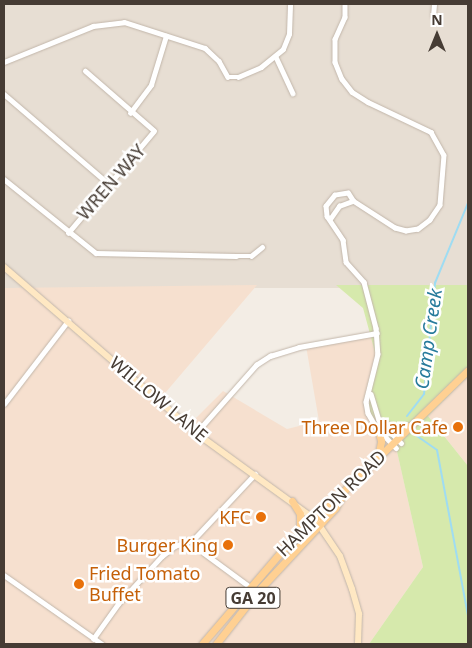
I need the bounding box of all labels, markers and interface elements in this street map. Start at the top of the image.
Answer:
north arrow [412,10,462,60]
text: N [431,10,443,29]
street label: WREN WAY [72,140,150,224]
water label: Camp Creek [411,287,447,391]
street label: WILLOW LANE [106,352,212,446]
place label: Three Dollar Cafe [301,416,448,438]
marker: Three Dollar Cafe [452,421,464,433]
street label: HAMPTON ROAD [272,445,390,561]
place label: KFC [219,506,251,528]
marker: KFC [255,511,267,523]
place label: Burger King [117,534,218,556]
marker: Burger King [222,539,234,551]
place label: Fried Tomato Buffet [89,563,200,606]
marker: Fried Tomato Buffet [73,578,85,590]
road number: GA 20 [224,584,282,612]

